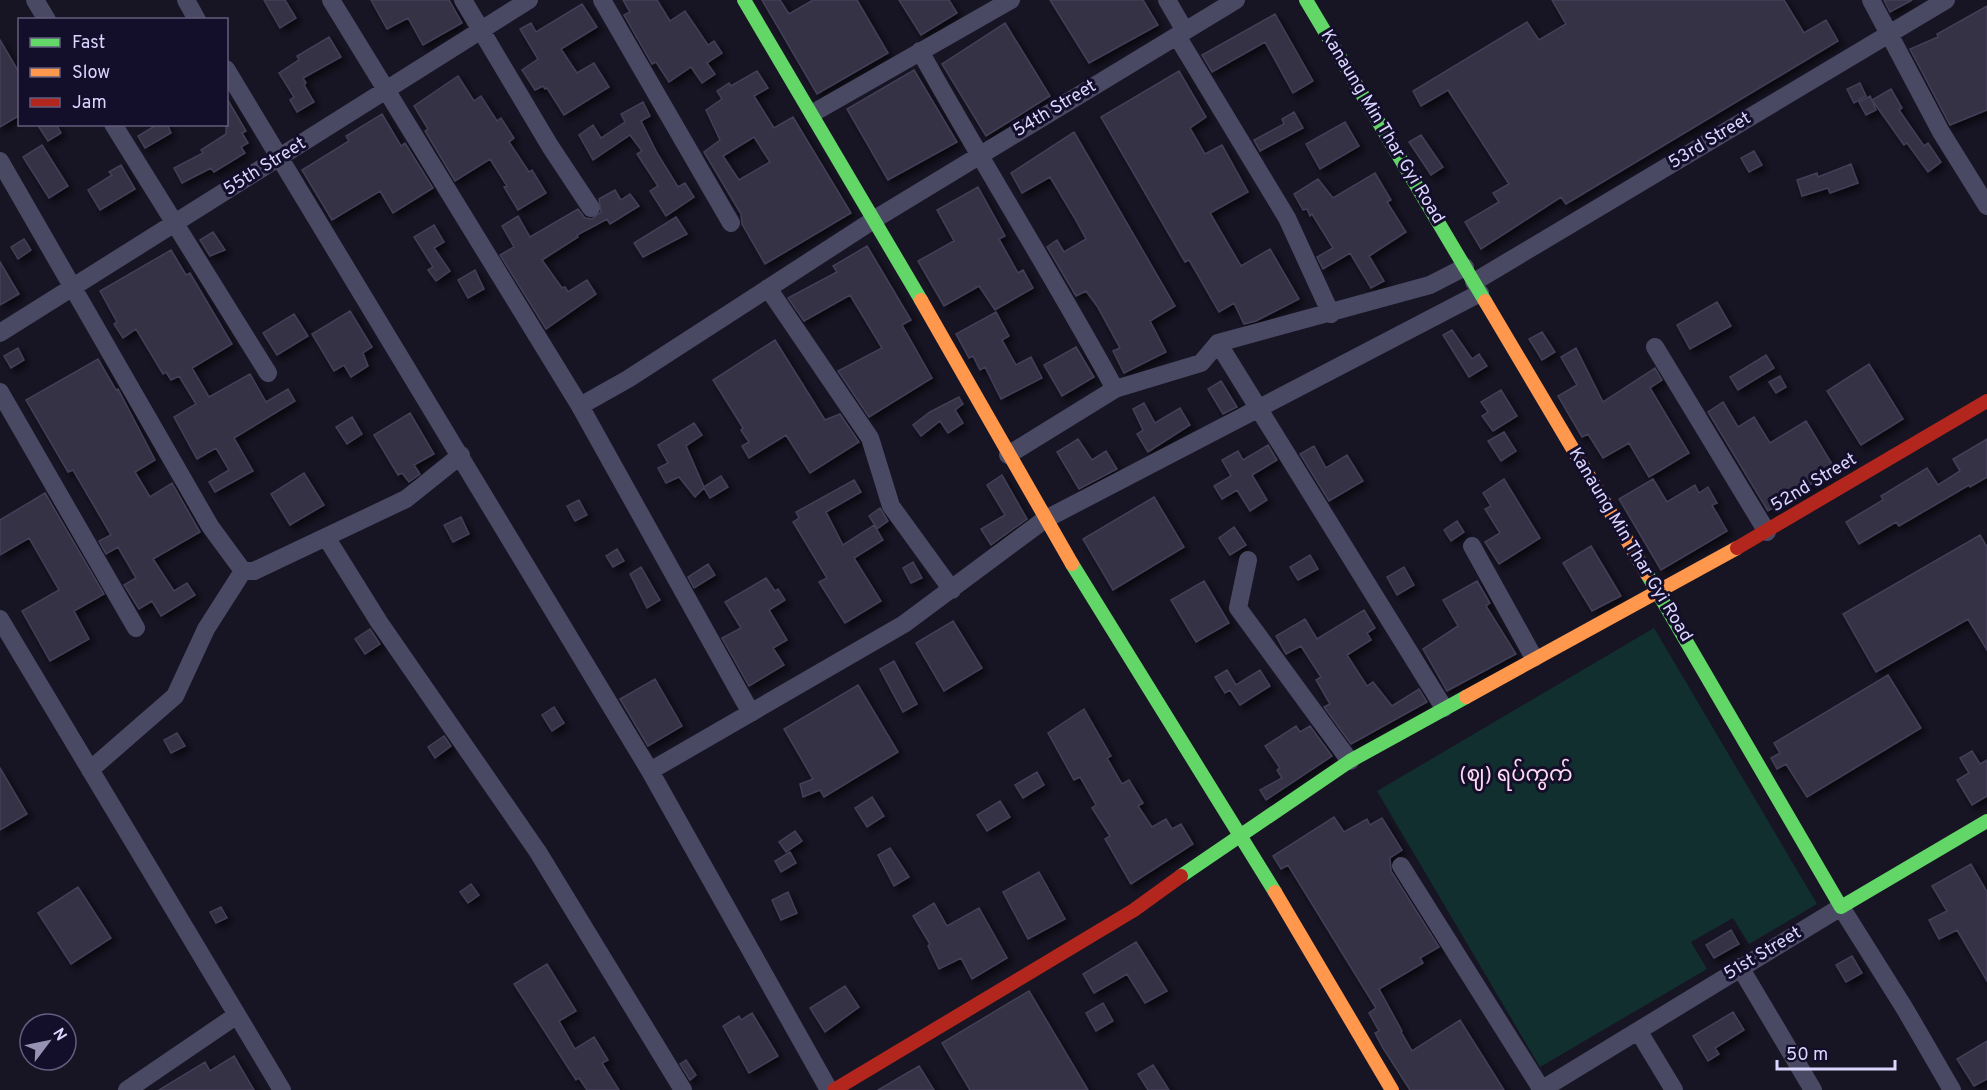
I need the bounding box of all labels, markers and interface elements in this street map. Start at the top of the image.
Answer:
legend [18,18,228,126]
street label: Kanaung Min Thar Gyi Road [1315,26,1449,228]
text: Fast [72,32,105,55]
text: Slow [72,62,110,85]
street label: 54th Street [1009,75,1101,143]
text: Jam [72,92,107,115]
street label: 53rd Street [1664,107,1756,175]
street label: 55th Street [220,133,310,201]
street label: Kanaung Min Thar Gyi Road [1563,444,1697,646]
street label: 52nd Street [1767,448,1861,518]
district label: (ဈ) ရပ်ကွက် [1459,758,1573,791]
street label: 51st Street [1720,922,1806,986]
north arrow [18,1012,78,1072]
text: N [47,1025,71,1045]
scale bar [1777,1033,1896,1071]
text: 50 m [1786,1044,1828,1067]

